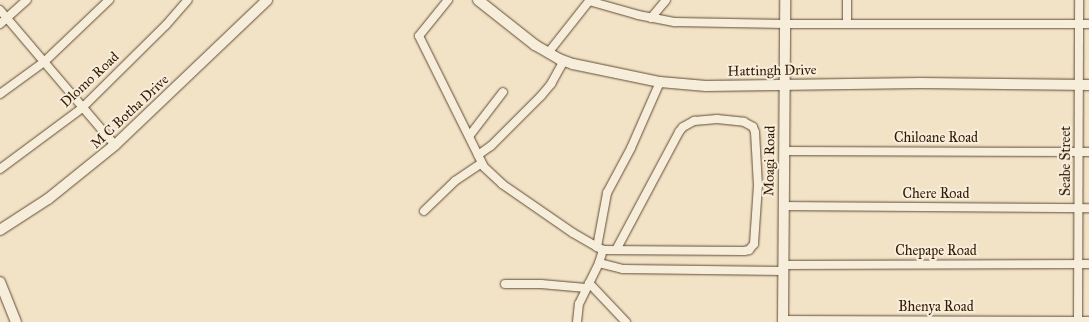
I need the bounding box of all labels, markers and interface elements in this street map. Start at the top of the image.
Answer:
street label: Dlomo Road [57,49,123,111]
street label: Hattingh Drive [727,62,817,80]
street label: M C Botha Drive [88,72,172,152]
street label: Moagi Road [761,126,779,196]
street label: Seabe Street [1058,126,1074,196]
street label: Chiloane Road [894,130,978,146]
street label: Chere Road [903,186,969,202]
street label: Chepape Road [895,243,977,259]
street label: Bhenya Road [898,299,974,315]

